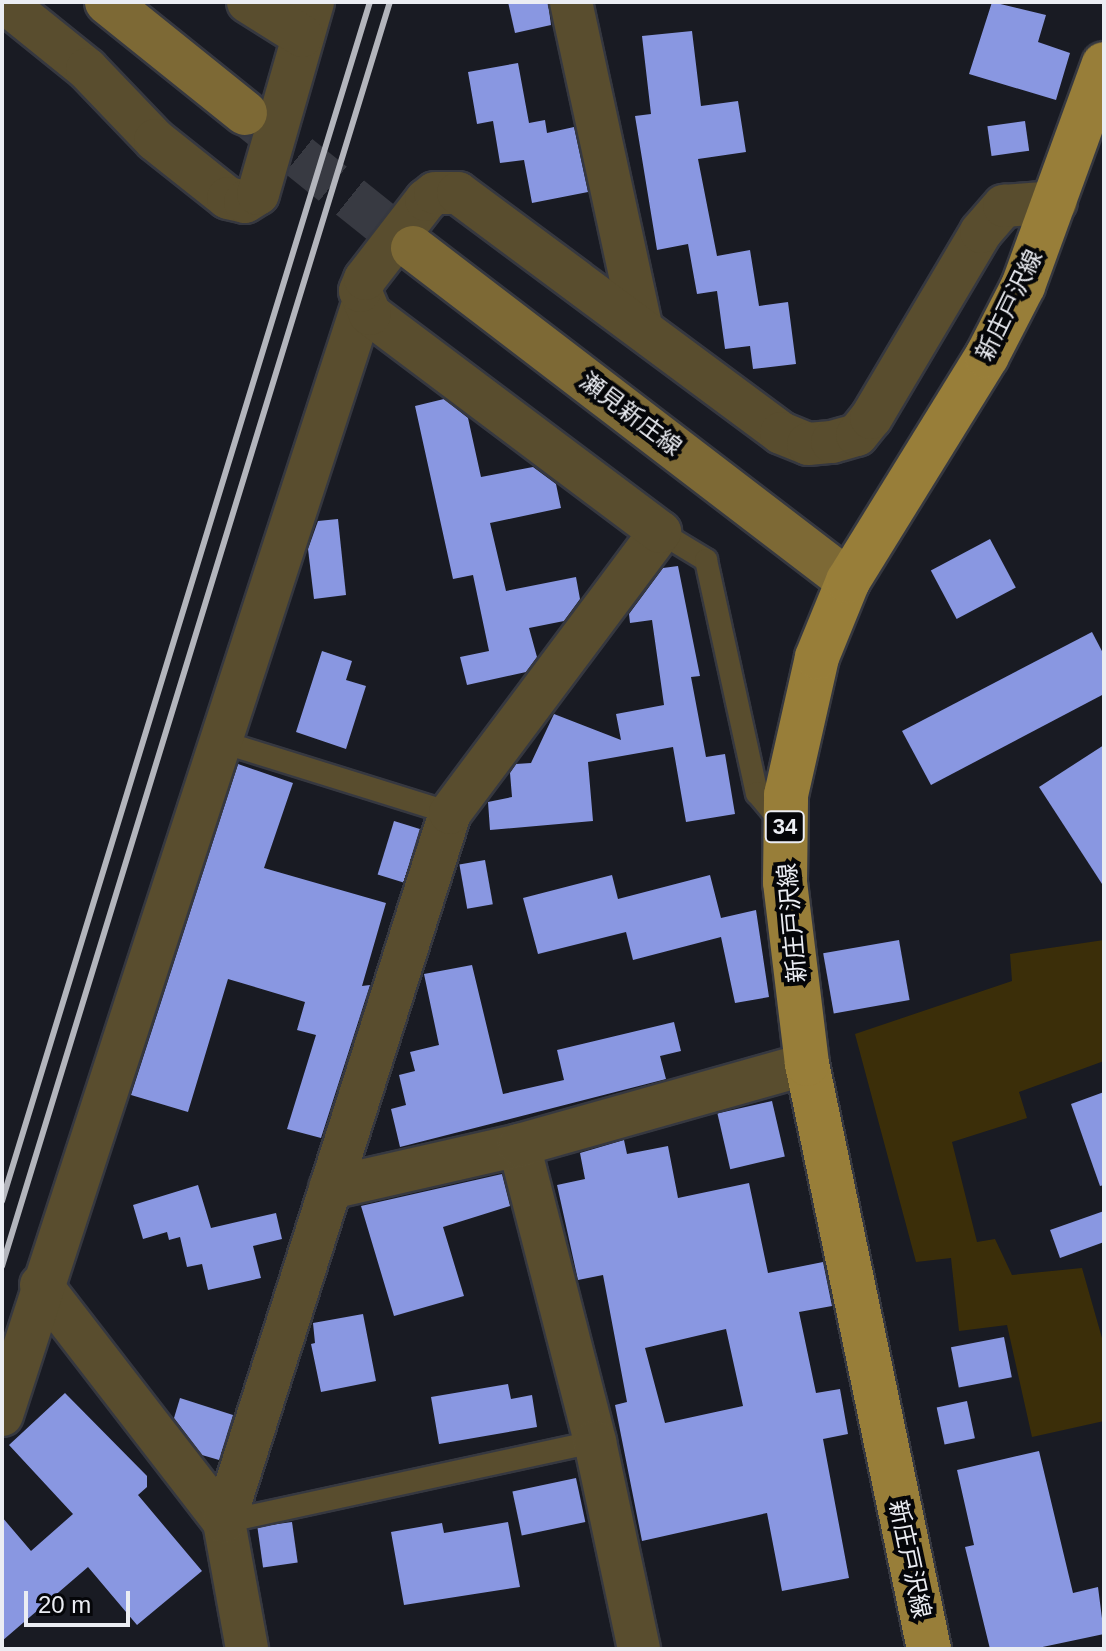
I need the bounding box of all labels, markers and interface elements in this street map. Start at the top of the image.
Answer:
street label: 新庄戸沢線 [970,245,1048,365]
street label: 瀬見新庄線 [574,366,688,462]
road number: 34 [763,809,807,845]
street label: 新庄戸沢線 [772,862,812,984]
street label: 新庄戸沢線 [883,1497,937,1621]
scale bar [28,1575,134,1625]
text: 20 m [38,1591,91,1618]

